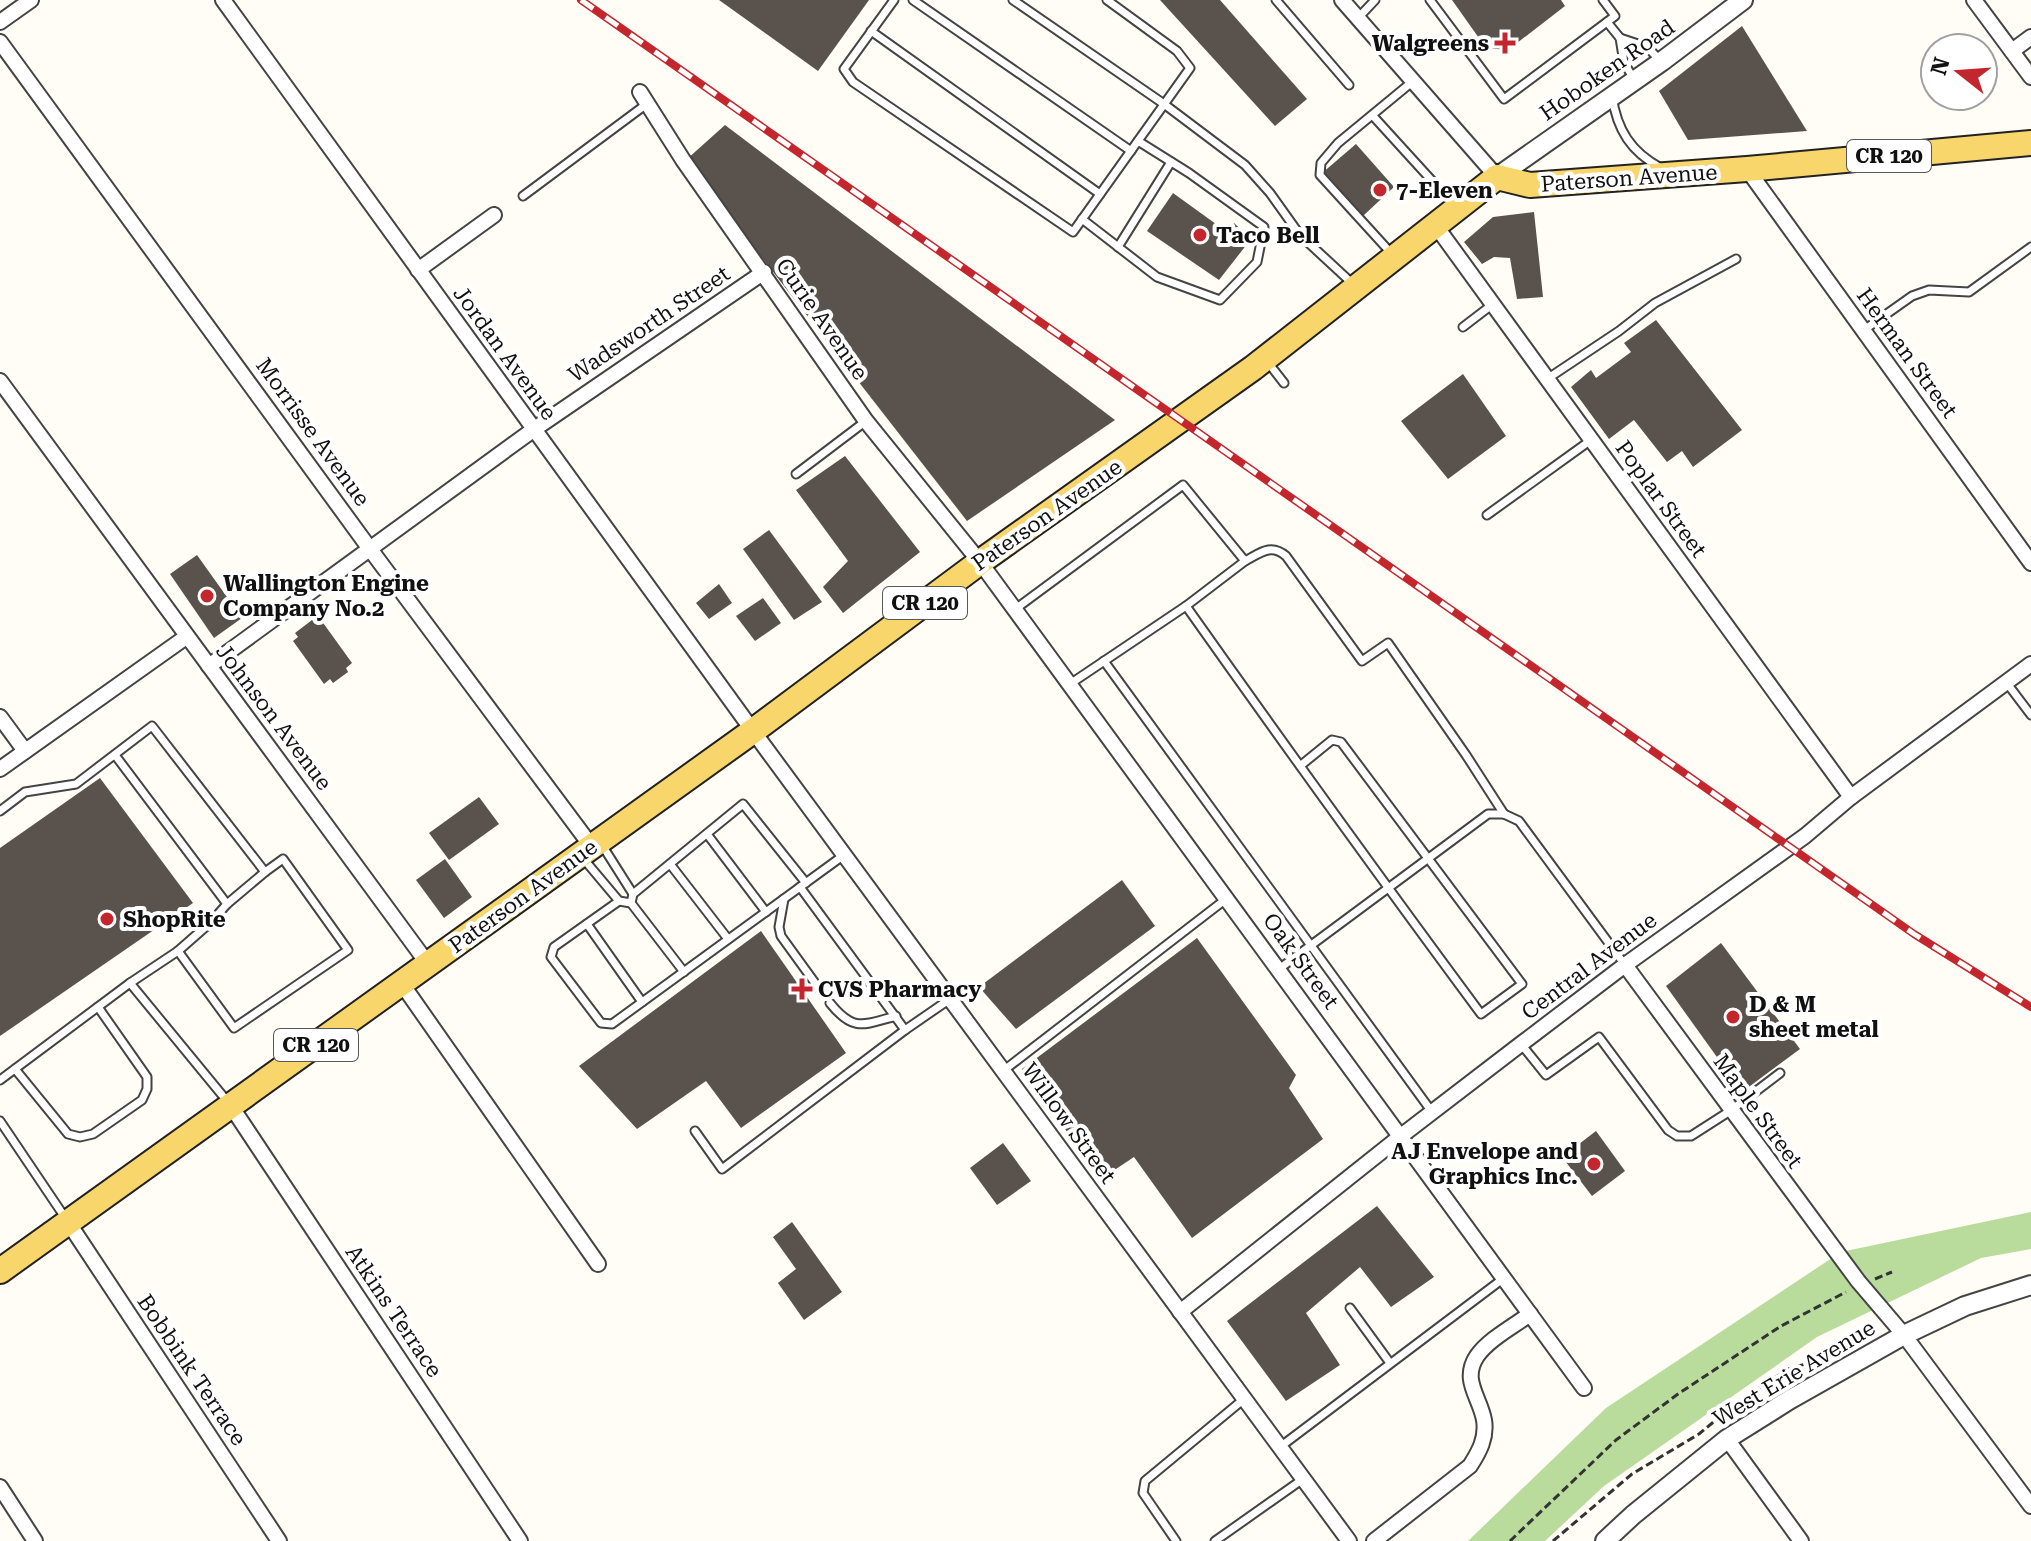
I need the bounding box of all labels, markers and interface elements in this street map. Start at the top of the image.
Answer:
street label: Hoboken Road [1535,14,1679,126]
place label: Walgreens [1372,31,1489,56]
north arrow [1919,32,1999,112]
marker: Walgreens [1496,34,1514,52]
text: N [1926,54,1955,78]
road number: CR 120 [1847,140,1931,172]
street label: Paterson Avenue [1540,159,1718,197]
place label: 7-Eleven [1396,178,1493,203]
marker: 7-Eleven [1371,181,1389,199]
place label: Taco Bell [1216,223,1319,248]
marker: Taco Bell [1191,226,1209,244]
street label: Curie Avenue [771,254,873,384]
street label: Wadsworth Street [564,261,734,387]
street label: Jordan Avenue [448,281,562,425]
street label: Herman Street [1852,283,1962,423]
street label: Morrisse Avenue [251,353,375,511]
street label: Poplar Street [1610,436,1712,562]
street label: Paterson Avenue [967,454,1127,576]
place label: Wallington Engine Company No.2 [223,571,429,621]
marker: Wallington Engine Company No.2 [198,587,216,605]
road number: CR 120 [883,587,967,619]
street label: Johnson Avenue [211,639,337,795]
street label: Paterson Avenue [444,834,602,958]
place label: ShopRite [123,907,226,932]
street label: Central Avenue [1517,907,1661,1025]
street label: Oak Street [1258,908,1344,1014]
marker: ShopRite [98,910,116,928]
place label: CVS Pharmacy [818,977,982,1002]
marker: CVS Pharmacy [793,980,811,998]
place label: D & M sheet metal [1749,992,1879,1042]
marker: D & M sheet metal [1724,1008,1742,1026]
road number: CR 120 [274,1029,358,1061]
street label: Maple Street [1708,1049,1808,1173]
street label: Willow Street [1017,1058,1121,1188]
place label: AJ Envelope and Graphics Inc. [1391,1139,1578,1189]
marker: AJ Envelope and Graphics Inc. [1585,1155,1603,1173]
street label: Atkins Terrace [341,1240,447,1382]
street label: Bobbink Terrace [132,1290,252,1450]
street label: West Erie Avenue [1709,1315,1879,1431]

